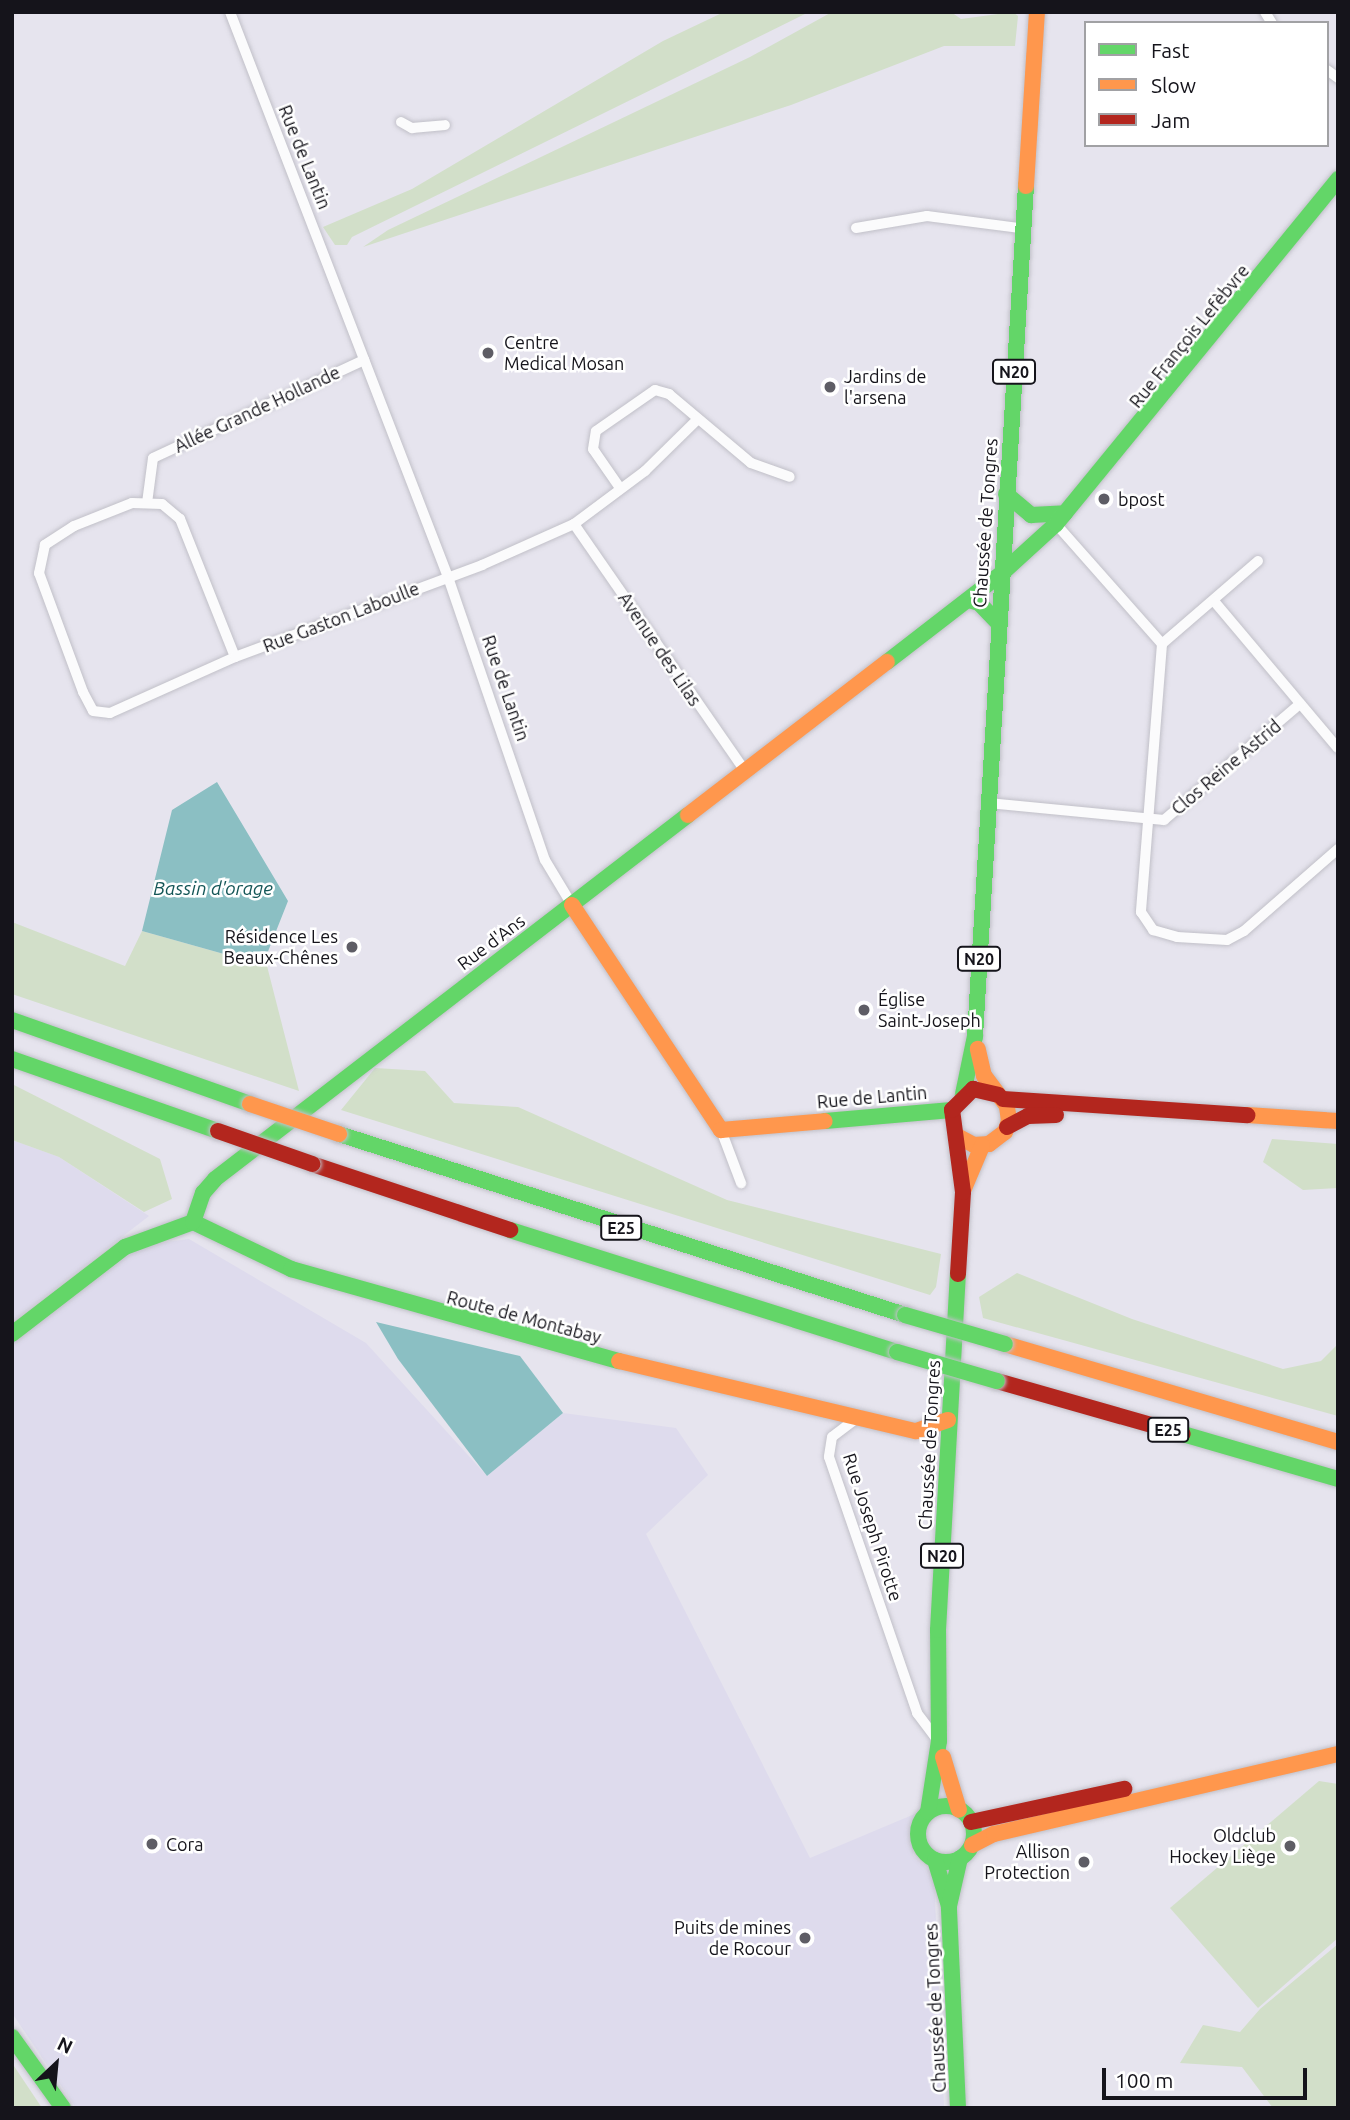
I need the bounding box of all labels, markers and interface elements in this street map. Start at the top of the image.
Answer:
legend [1084,21,1329,147]
text: Fast [1151,38,1189,62]
text: Slow [1151,73,1196,97]
street label: Rue de Lantin [274,102,336,212]
text: Jam [1151,108,1190,132]
street label: Rue François Lefèbvre [1125,260,1253,412]
place label: Centre Medical Mosan [504,332,624,374]
marker: Centre Medical Mosan [478,343,498,363]
road number: N20 [991,360,1037,384]
street label: Allée Grande Hollande [171,361,343,457]
place label: Jardins de l'arsena [844,366,926,408]
marker: Jardins de l'arsena [822,379,838,395]
street label: Chaussée de Tongres [968,438,1002,608]
place label: bpost [1118,488,1164,510]
marker: bpost [1096,491,1112,507]
street label: Rue Gaston Laboulle [260,577,422,657]
street label: Avenue des Lilas [614,588,706,710]
street label: Rue de Lantin [478,632,534,744]
street label: Clos Reine Astrid [1167,715,1285,819]
water label: Bassin d'orage [153,878,273,900]
street label: Rue d'Ans [453,910,529,974]
place label: Résidence Les Beaux-Chênes [224,926,338,968]
marker: Résidence Les Beaux-Chênes [344,939,360,955]
road number: N20 [956,946,1002,972]
place label: Église Saint-Joseph [878,989,981,1032]
marker: Église Saint-Joseph [856,1002,872,1018]
street label: Rue de Lantin [816,1081,928,1113]
road number: E25 [600,1216,642,1240]
street label: Route de Montabay [444,1286,604,1348]
street label: Chaussée de Tongres [914,1360,944,1530]
road number: E25 [1147,1418,1189,1442]
street label: Rue Joseph Pirotte [839,1450,907,1604]
road number: N20 [919,1544,965,1568]
place label: Oldclub Hockey Liège [1169,1825,1276,1868]
place label: Cora [166,1833,204,1855]
marker: Cora [144,1836,160,1852]
marker: Oldclub Hockey Liège [1282,1838,1298,1854]
place label: Allison Protection [984,1841,1070,1884]
marker: Allison Protection [1076,1854,1092,1870]
place label: Puits de mines de Rocour [674,1917,791,1960]
street label: Chaussée de Tongres [920,1923,950,2093]
marker: Puits de mines de Rocour [797,1930,813,1946]
north arrow [21,2029,91,2099]
text: N [54,2032,76,2058]
scale bar [1105,2054,1310,2098]
text: 100 m [1115,2068,1173,2092]

